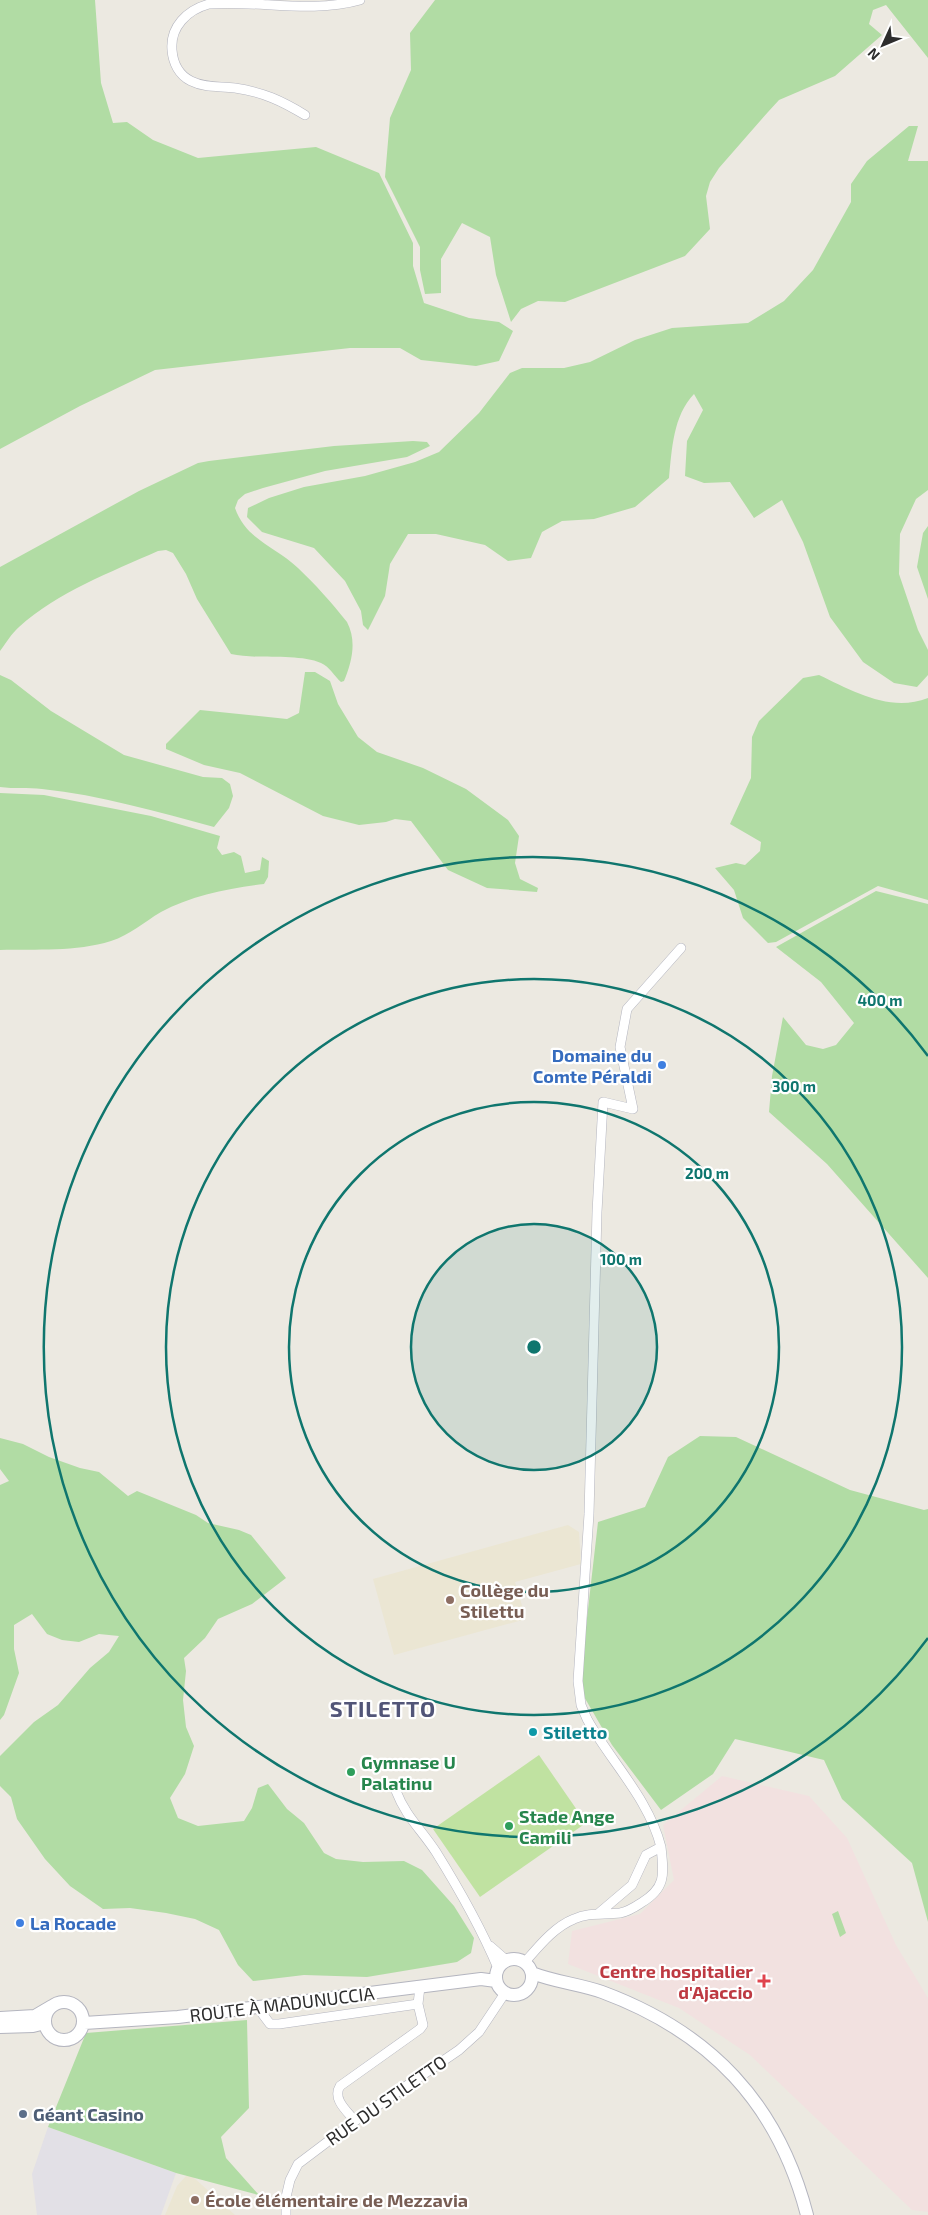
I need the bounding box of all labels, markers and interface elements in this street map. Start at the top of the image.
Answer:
north arrow [858,20,908,70]
text: N [864,45,883,64]
text: 400 m [858,991,902,1009]
place label: Domaine du Comte Péraldi [533,1044,652,1087]
marker: Domaine du Comte Péraldi [656,1059,668,1071]
text: 300 m [772,1077,816,1095]
text: 200 m [685,1164,729,1182]
text: 100 m [600,1250,642,1268]
centre of rings [525,1338,543,1356]
place label: Collège du Stilettu [460,1579,549,1622]
marker: Collège du Stilettu [444,1594,456,1606]
district label: STILETTO [330,1695,436,1721]
place label: Stiletto [543,1721,607,1743]
marker: Stiletto [527,1726,539,1738]
place label: Gymnase U Palatinu [361,1751,456,1794]
marker: Gymnase U Palatinu [345,1766,357,1778]
place label: Stade Ange Camili [519,1805,615,1848]
marker: Stade Ange Camili [503,1820,515,1832]
place label: La Rocade [30,1912,116,1934]
marker: La Rocade [14,1917,26,1929]
place label: Centre hospitalier d'Ajaccio [599,1960,753,2003]
marker: Centre hospitalier d'Ajaccio [757,1974,771,1988]
street label: ROUTE À MADUNUCCIA [188,1982,376,2026]
street label: RUE DU STILETTO [321,2050,451,2150]
place label: Géant Casino [33,2103,144,2125]
marker: Géant Casino [17,2108,29,2120]
place label: École élémentaire de Mezzavia [205,2189,468,2211]
marker: École élémentaire de Mezzavia [189,2194,201,2206]

